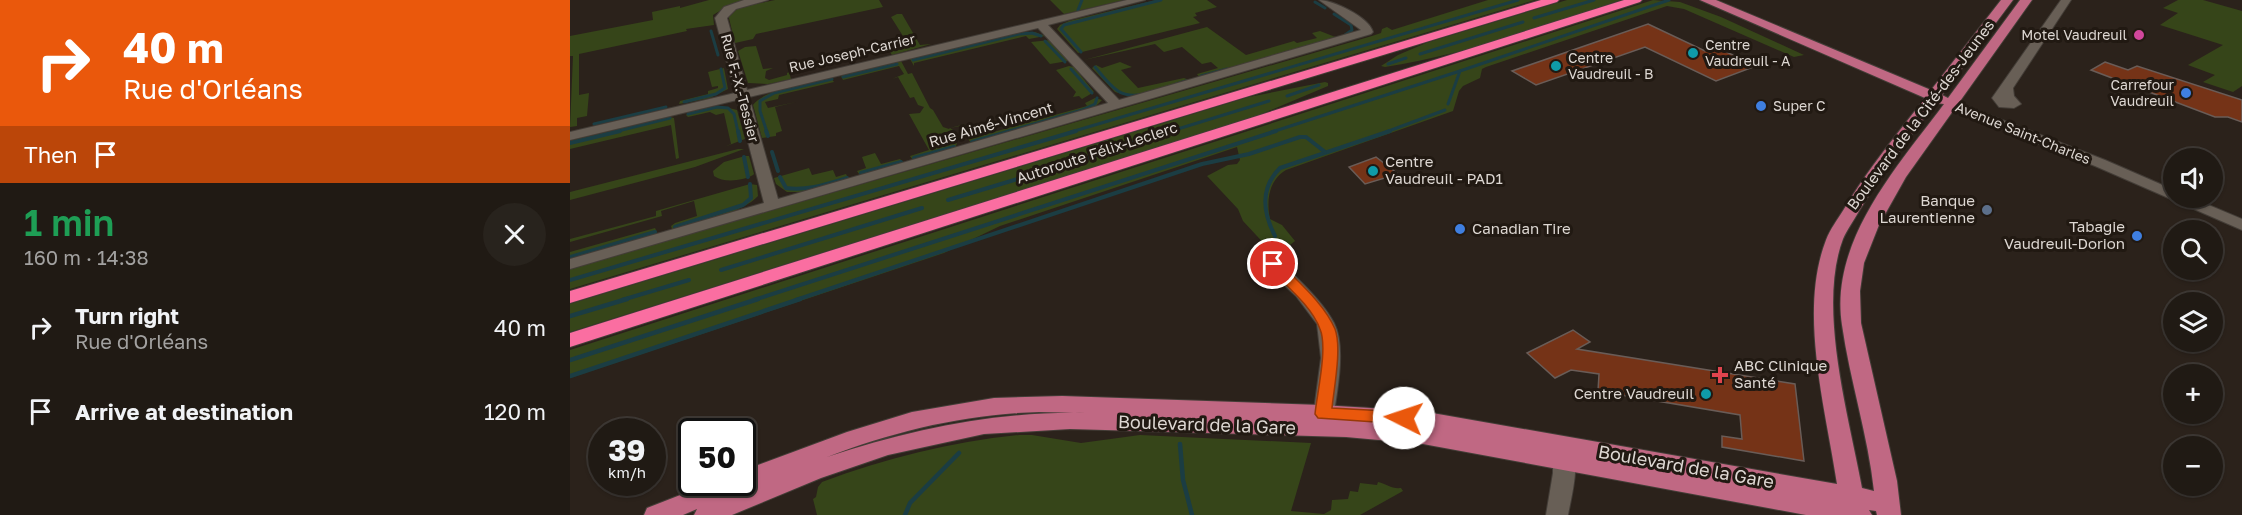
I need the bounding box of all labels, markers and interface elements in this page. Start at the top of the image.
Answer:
street label: Boulevard de la Cité-des-Jeunes [1843,16,1998,213]
text: 40 m [123,22,224,72]
icon: right [24,24,102,102]
place label: Motel Vaudreuil [2021,26,2127,43]
marker: Motel Vaudreuil [2132,28,2146,42]
street label: Rue Joseph-Carrier [787,30,917,75]
street label: Rue F.-X.-Tessier [718,32,763,144]
place label: Centre Vaudreuil - A [1705,36,1791,69]
marker: Centre Vaudreuil - A [1686,46,1700,60]
place label: Centre Vaudreuil - B [1568,49,1653,82]
marker: Centre Vaudreuil - B [1549,59,1563,73]
text: Rue d'Orléans [123,73,303,105]
place label: Carrefour Vaudreuil [2110,76,2175,109]
marker: Carrefour Vaudreuil [2179,86,2193,100]
place label: Super C [1773,97,1826,114]
street label: Rue Aimé-Vincent [927,98,1055,150]
street label: Avenue Saint-Charles [1953,98,2093,167]
marker: Super C [1754,99,1768,113]
street label: Autoroute Félix-Leclerc [1014,118,1179,187]
icon: arrive [89,138,122,171]
text: Then [24,141,77,168]
map controls [2163,148,2223,496]
button: sound [2163,148,2223,208]
place label: Centre Vaudreuil - PAD1 [1385,152,1503,187]
marker: Centre Vaudreuil - PAD1 [1366,164,1380,178]
place label: Banque Laurentienne [1879,191,1975,226]
text: 1 min [24,201,114,244]
button: close [483,203,546,266]
marker: Banque Laurentienne [1980,203,1994,217]
place label: Tabagie Vaudreuil-Dorion [2004,217,2125,252]
place label: Canadian Tire [1472,219,1571,237]
button: search [2163,220,2223,280]
marker: Canadian Tire [1453,222,1467,236]
marker: Tabagie Vaudreuil-Dorion [2130,229,2144,243]
pin [1247,238,1298,289]
text: 160 m · 14:38 [24,245,149,269]
icon: arrive [1256,247,1289,280]
button: layers [2163,292,2223,352]
text: Turn right [75,302,179,329]
icon: right [24,311,57,344]
text: 40 m [494,314,546,341]
text: Rue d'Orléans [75,329,208,353]
place label: ABC Clinique Santé [1734,356,1828,391]
button: + [2163,364,2223,424]
marker: ABC Clinique Santé [1711,366,1729,384]
place label: Centre Vaudreuil [1574,384,1694,402]
position arrow [1372,386,1436,450]
marker: Centre Vaudreuil [1699,387,1713,401]
icon: arrive [24,395,57,428]
text: Arrive at destination [75,398,293,425]
text: 120 m [484,398,546,425]
street label: Boulevard de la Gare [1118,410,1296,438]
speed limit sign: 50 [678,418,756,496]
text: 39 [608,432,646,468]
button: − [2163,436,2223,496]
street label: Boulevard de la Gare [1597,440,1776,492]
text: km/h [608,463,646,481]

